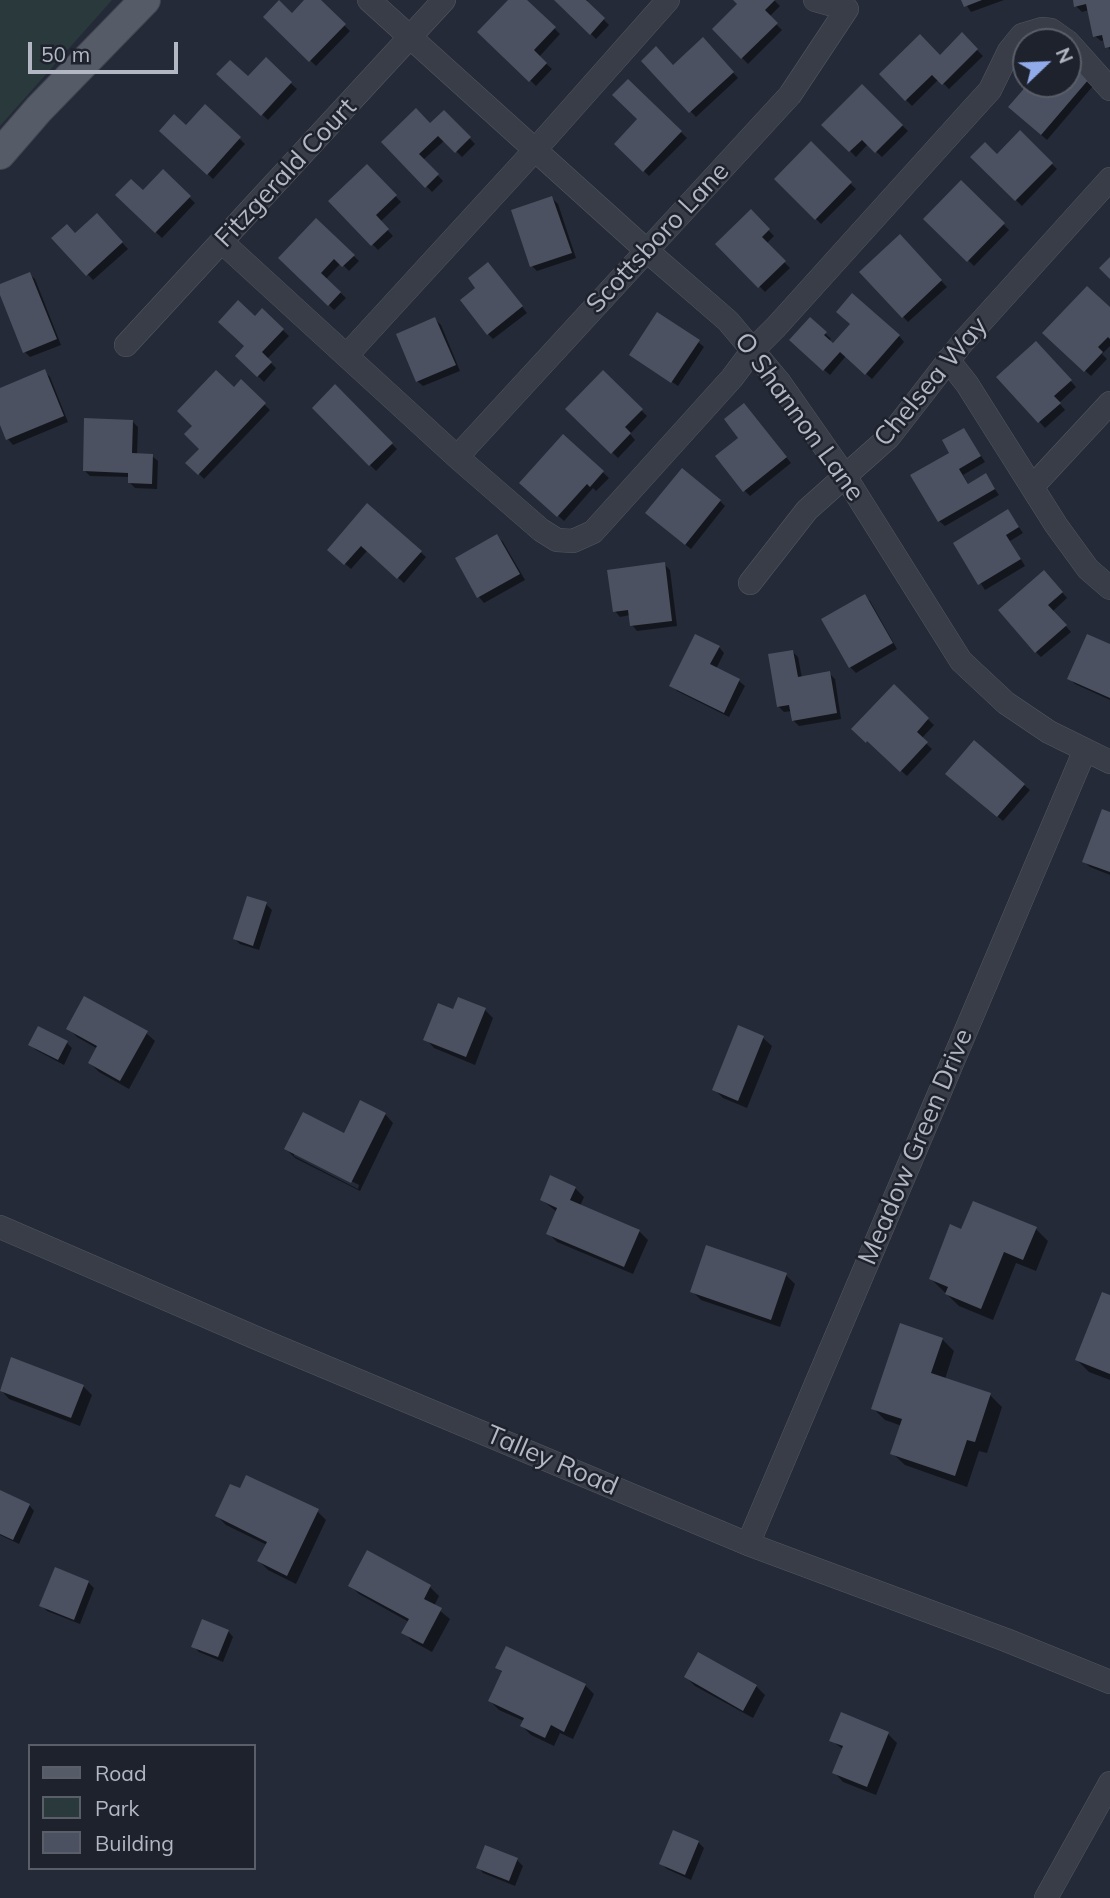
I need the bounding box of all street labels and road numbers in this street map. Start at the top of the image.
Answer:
street label: Fitzgerald Court [209,92,363,254]
street label: Scottsboro Lane [580,156,736,320]
street label: Chelsea Way [868,311,994,453]
street label: O Shannon Lane [727,327,871,507]
street label: Meadow Green Drive [852,1024,980,1270]
street label: Talley Road [481,1419,623,1503]

